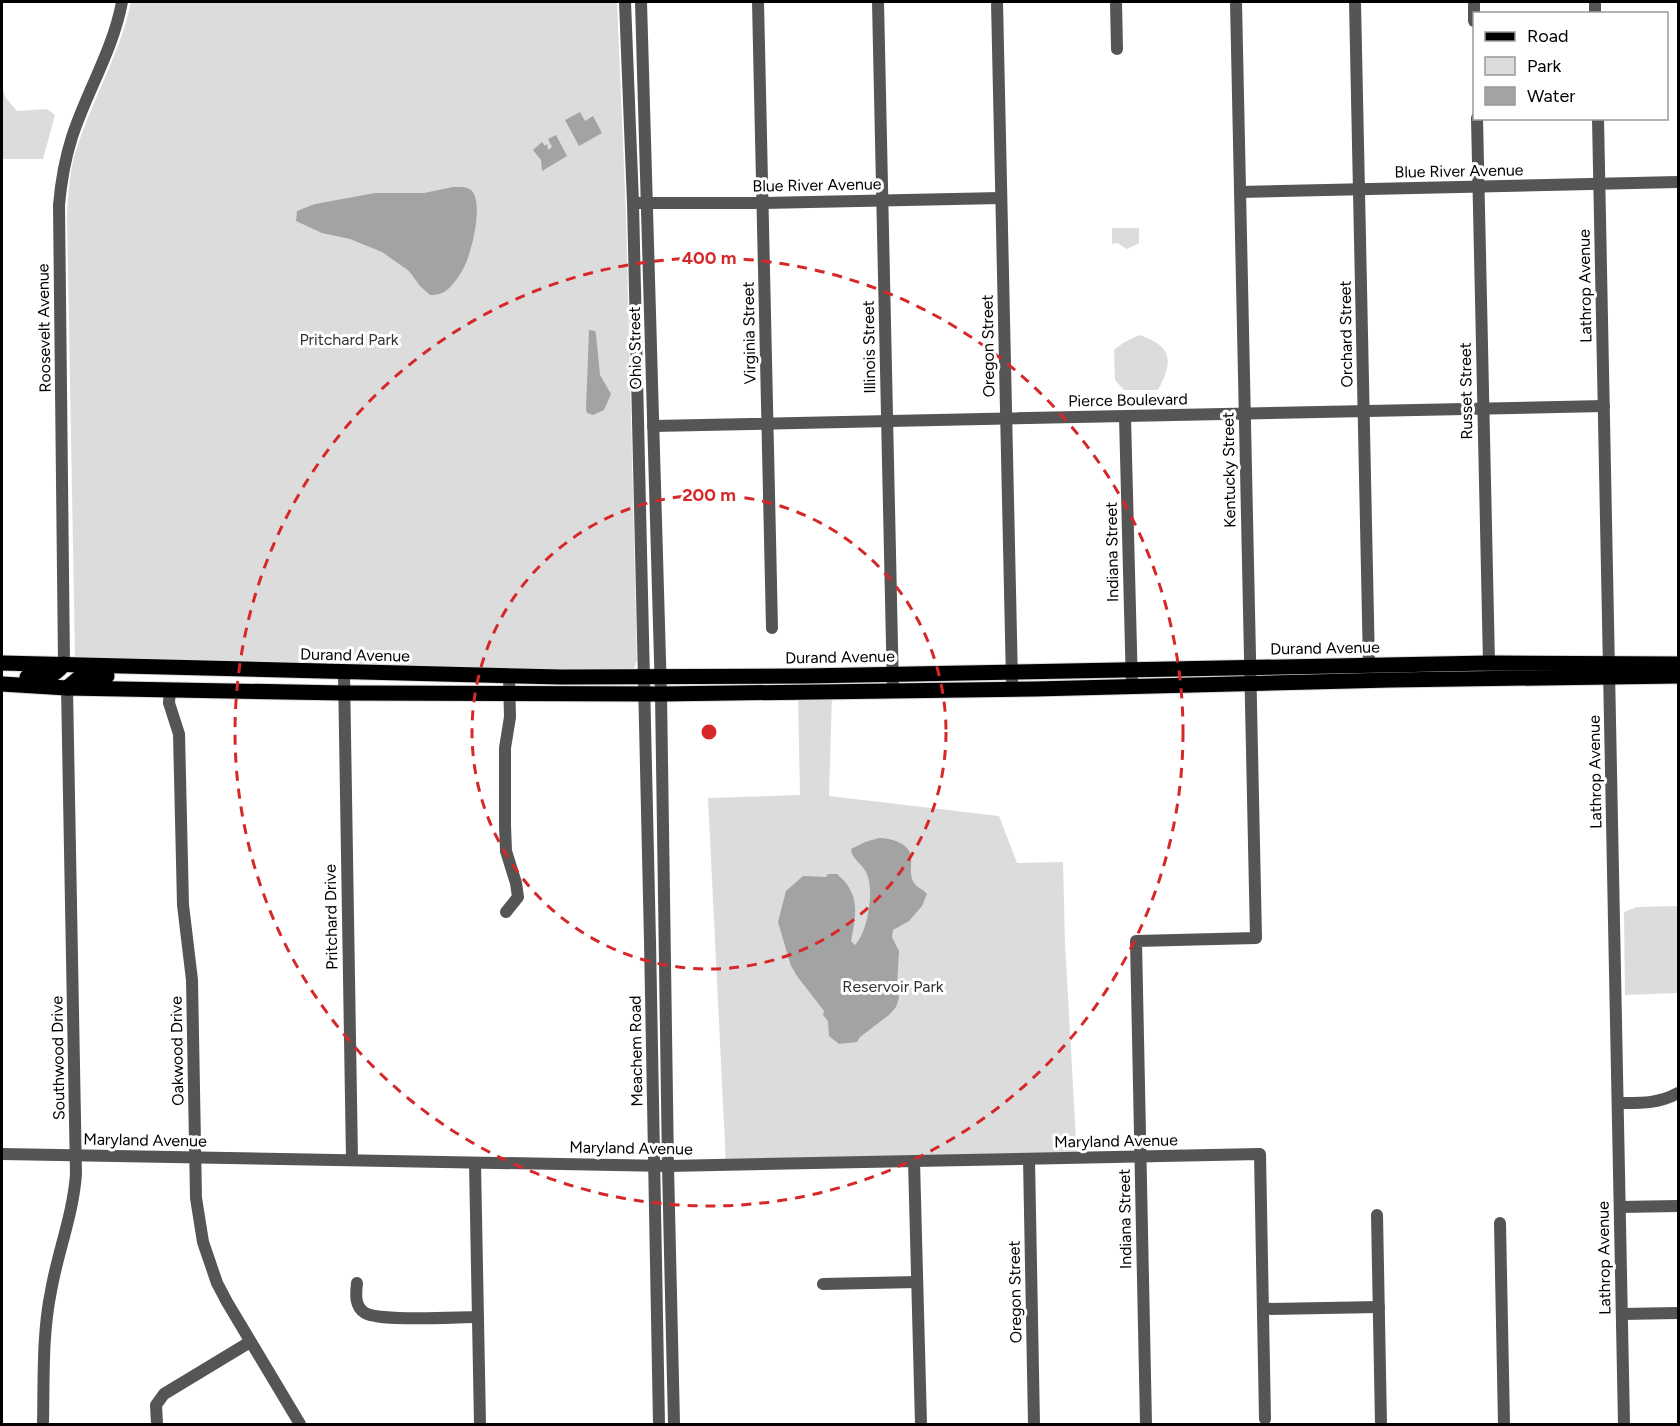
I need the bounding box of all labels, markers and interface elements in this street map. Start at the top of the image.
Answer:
legend [1473,12,1668,120]
text: Road [1527,25,1568,47]
text: Park [1527,55,1562,77]
text: Water [1527,85,1575,107]
street label: Blue River Avenue [1394,160,1524,182]
street label: Blue River Avenue [752,174,882,196]
street label: Lathrop Avenue [1575,229,1595,343]
text: 400 m [682,247,736,269]
street label: Roosevelt Avenue [33,263,55,393]
street label: Orchard Street [1336,280,1356,388]
street label: Virginia Street [739,281,759,385]
street label: Oregon Street [978,294,998,398]
street label: Illinois Street [859,300,879,394]
street label: Ohio Street [625,306,645,390]
park label: Pritchard Park [299,330,399,349]
street label: Russet Street [1456,342,1476,440]
street label: Pierce Boulevard [1068,389,1188,411]
street label: Kentucky Street [1218,412,1240,528]
text: 200 m [682,484,736,506]
street label: Indiana Street [1102,502,1122,602]
street label: Durand Avenue [1270,638,1380,658]
street label: Durand Avenue [300,645,410,665]
street label: Durand Avenue [785,647,895,667]
street label: Lathrop Avenue [1585,715,1605,829]
centre of rings [699,722,719,742]
street label: Pritchard Drive [321,864,341,970]
park label: Reservoir Park [842,977,944,996]
street label: Meachem Road [626,995,646,1107]
street label: Southwood Drive [47,996,69,1120]
street label: Oakwood Drive [167,996,187,1106]
street label: Maryland Avenue [83,1129,207,1151]
street label: Maryland Avenue [1054,1130,1178,1152]
street label: Maryland Avenue [569,1137,693,1159]
street label: Indiana Street [1115,1169,1135,1269]
street label: Lathrop Avenue [1594,1201,1614,1315]
street label: Oregon Street [1005,1240,1025,1344]

